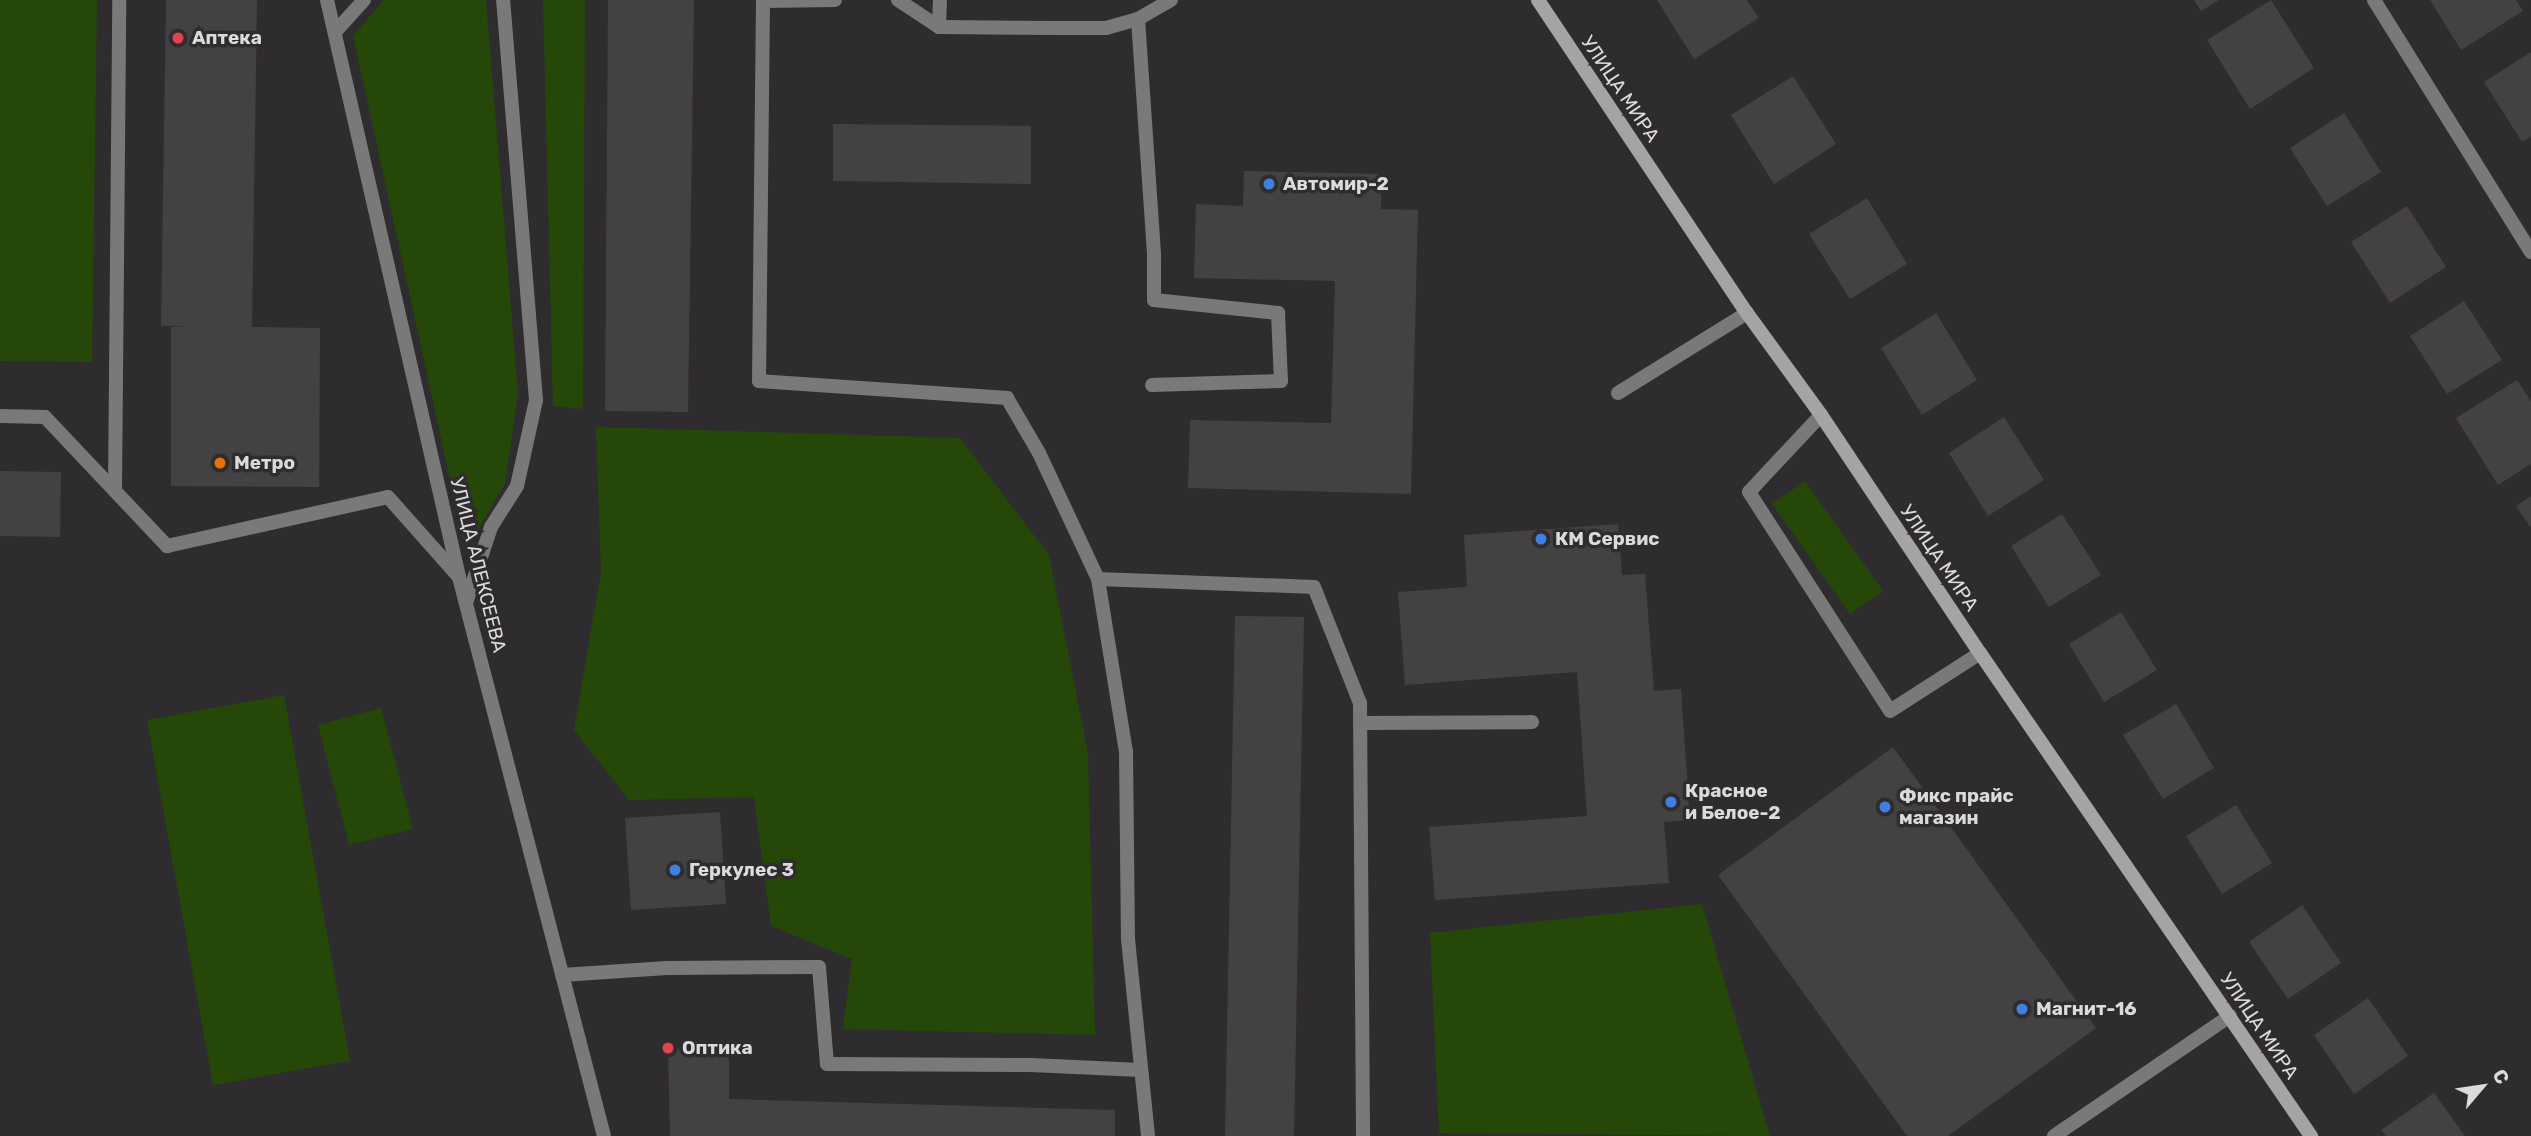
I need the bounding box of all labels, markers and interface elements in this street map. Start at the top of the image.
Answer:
place label: Аптека [192,27,262,49]
marker: Аптека [170,30,186,46]
street label: УЛИЦА МИРА [1576,31,1664,147]
place label: Автомир-2 [1283,173,1389,195]
marker: Автомир-2 [1261,176,1277,192]
place label: Метро [234,452,295,474]
marker: Метро [212,455,228,471]
street label: УЛИЦА АЛЕКСЕЕВА [445,475,511,655]
street label: УЛИЦА МИРА [1895,500,1983,616]
place label: КМ Сервис [1555,528,1660,550]
marker: КМ Сервис [1533,531,1549,547]
place label: Красное и Белое-2 [1685,780,1781,824]
place label: Фикс прайс магазин [1899,785,2014,829]
marker: Красное и Белое-2 [1663,794,1679,810]
marker: Фикс прайс магазин [1877,799,1893,815]
place label: Геркулес 3 [689,859,794,881]
marker: Геркулес 3 [667,862,683,878]
street label: УЛИЦА МИРА [2215,968,2303,1084]
place label: Магнит-16 [2036,998,2137,1020]
marker: Магнит-16 [2014,1001,2030,1017]
place label: Оптика [682,1037,753,1059]
marker: Оптика [660,1040,676,1056]
north arrow [2447,1052,2517,1122]
text: С [2488,1065,2514,1088]

